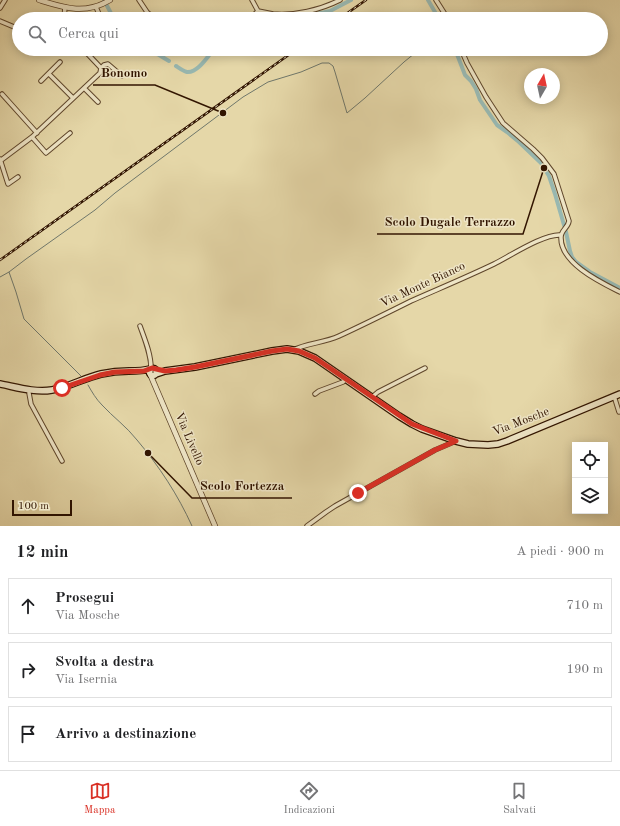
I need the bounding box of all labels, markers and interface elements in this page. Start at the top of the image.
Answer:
search box [12,12,608,56]
icon: search [26,23,48,45]
text: Cerca qui [58,27,119,42]
callout: Bonomo [93,60,155,85]
text: Bonomo [101,67,147,80]
north arrow [524,68,560,104]
callout: Scolo Dugale Terrazzo [377,209,523,234]
text: Scolo Dugale Terrazzo [385,216,515,229]
street label: Via Monte Bianco [379,260,467,310]
route start [53,379,71,397]
street label: Via Mosche [491,406,551,438]
street label: Via Livello [172,411,206,467]
map controls [572,442,608,514]
button: locate [572,442,608,478]
callout: Scolo Fortezza [192,473,292,498]
button: layers [572,478,608,514]
text: Scolo Fortezza [200,480,285,493]
route end [349,484,367,502]
scale bar [12,498,72,517]
text: 100 m [18,501,49,512]
text: 12 min [16,544,69,561]
text: A piedi · 900 m [516,545,604,558]
text: Prosegui [55,591,114,606]
icon: ahead [17,595,39,617]
text: 710 m [566,599,603,612]
text: Via Mosche [55,609,120,622]
text: Svolta a destra [55,655,154,670]
icon: right [17,659,39,681]
text: 190 m [566,663,603,676]
text: Via Isernia [55,673,117,686]
icon: arrive [17,723,39,745]
text: Arrivo a destinazione [55,727,196,742]
tab: Mappa [84,780,116,818]
tab: Indicazioni [284,780,335,818]
tab: Salvati [503,780,536,818]

